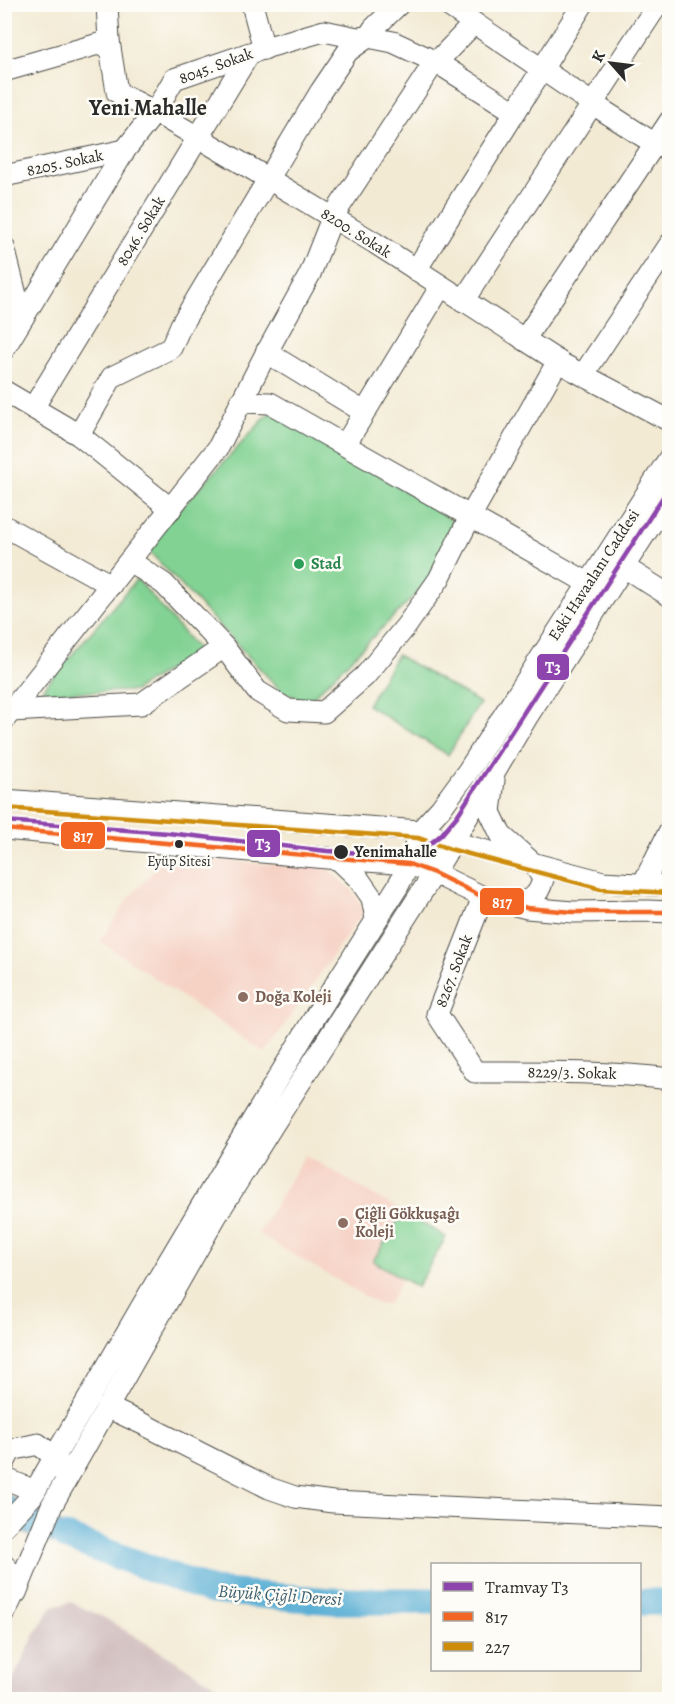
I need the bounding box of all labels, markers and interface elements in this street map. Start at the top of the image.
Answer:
north arrow [581,33,641,93]
street label: 8045. Sokak [176,42,256,90]
text: K [586,46,611,66]
district label: Yeni Mahalle [88,93,207,123]
street label: 8205. Sokak [25,144,105,182]
street label: 8046. Sokak [112,192,170,270]
street label: 8200. Sokak [317,203,395,263]
street label: Eski Havaalanı Caddesi [543,505,645,645]
place label: Stad [311,553,342,575]
marker: Stad [292,557,306,571]
line badge: T3 [536,653,570,681]
text: T3 [545,657,561,679]
line badge: 817 [60,821,106,850]
text: 817 [73,826,93,848]
line badge: T3 [246,829,281,858]
text: T3 [255,834,271,856]
marker: Eyüp Sitesi [173,838,185,850]
place label: Yenimahalle [353,841,437,863]
marker: Yenimahalle [332,843,350,861]
place label: Eyüp Sitesi [147,852,211,871]
line badge: 817 [479,887,525,916]
text: 817 [492,892,512,914]
street label: 8267. Sokak [430,931,478,1011]
place label: Doğa Koleji [255,986,332,1008]
marker: Doğa Koleji [236,990,250,1004]
street label: 8229/3. Sokak [527,1061,617,1085]
place label: Çiĝli Gökkuşaĝı Koleji [355,1203,460,1243]
marker: Çiĝli Gökkuşaĝı Koleji [336,1216,350,1230]
legend [431,1563,641,1671]
text: Tramvay T3 [485,1575,569,1599]
water label: Büyük Çiğli Deresi [217,1579,343,1611]
text: 817 [485,1605,508,1629]
text: 227 [485,1635,510,1659]

